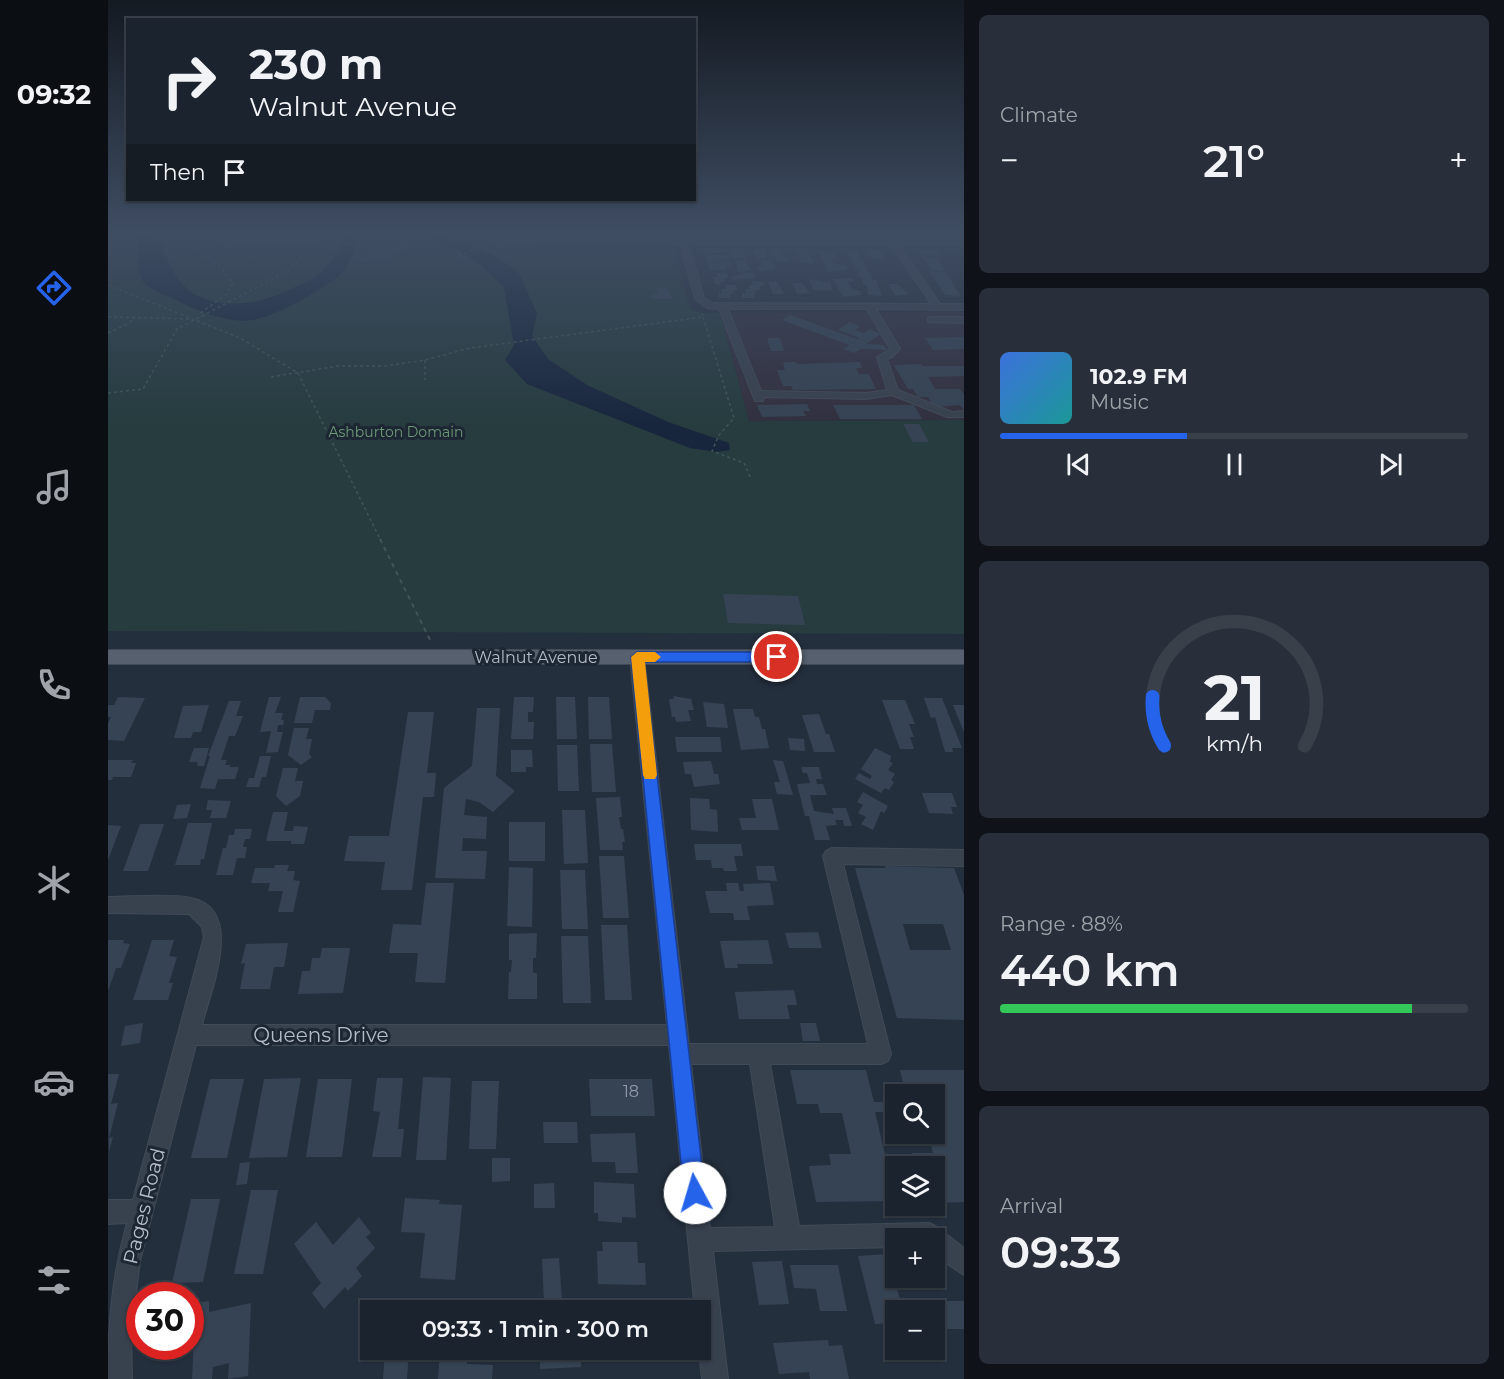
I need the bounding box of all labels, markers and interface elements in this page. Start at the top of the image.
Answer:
text: 230 m [249,38,383,90]
icon: right [150,42,228,120]
text: 09:32 [17,78,91,111]
text: Walnut Avenue [249,90,457,123]
text: Climate [1000,103,1078,127]
text: 21° [1203,133,1265,188]
text: − [1000,140,1019,180]
text: + [1449,140,1468,180]
icon: arrive [218,156,251,189]
text: Then [150,159,206,186]
icon: directions [33,267,75,309]
text: 102.9 FM [1090,363,1188,390]
text: Music [1090,390,1149,414]
park label: Ashburton Domain [328,423,464,441]
icon: previous [1062,448,1095,481]
icon: pause [1218,448,1251,481]
icon: next [1374,448,1407,481]
icon: music [33,466,75,508]
pin [751,631,802,682]
icon: arrive [760,640,793,673]
street label: Walnut Avenue [474,648,598,667]
text: 21 [1203,661,1265,737]
icon: phone [33,664,75,706]
text: km/h [1205,731,1263,757]
icon: climate [33,862,75,904]
text: Range · 88% [1000,912,1123,936]
text: 440 km [1000,942,1180,997]
street label: Queens Drive [253,1023,389,1047]
icon: car [33,1061,75,1103]
house number: 18 [623,1082,639,1101]
map controls [885,1084,945,1360]
button: search [885,1084,945,1144]
street label: Pages Road [118,1145,170,1267]
button: layers [885,1156,945,1216]
position arrow [663,1161,727,1225]
text: Arrival [1000,1194,1063,1218]
text: 09:33 [1000,1224,1122,1279]
button: + [885,1228,945,1288]
icon: filters [33,1259,75,1301]
speed limit sign: 30 [126,1282,204,1360]
button: − [885,1300,945,1360]
text: 09:33 · 1 min · 300 m [422,1316,649,1343]

